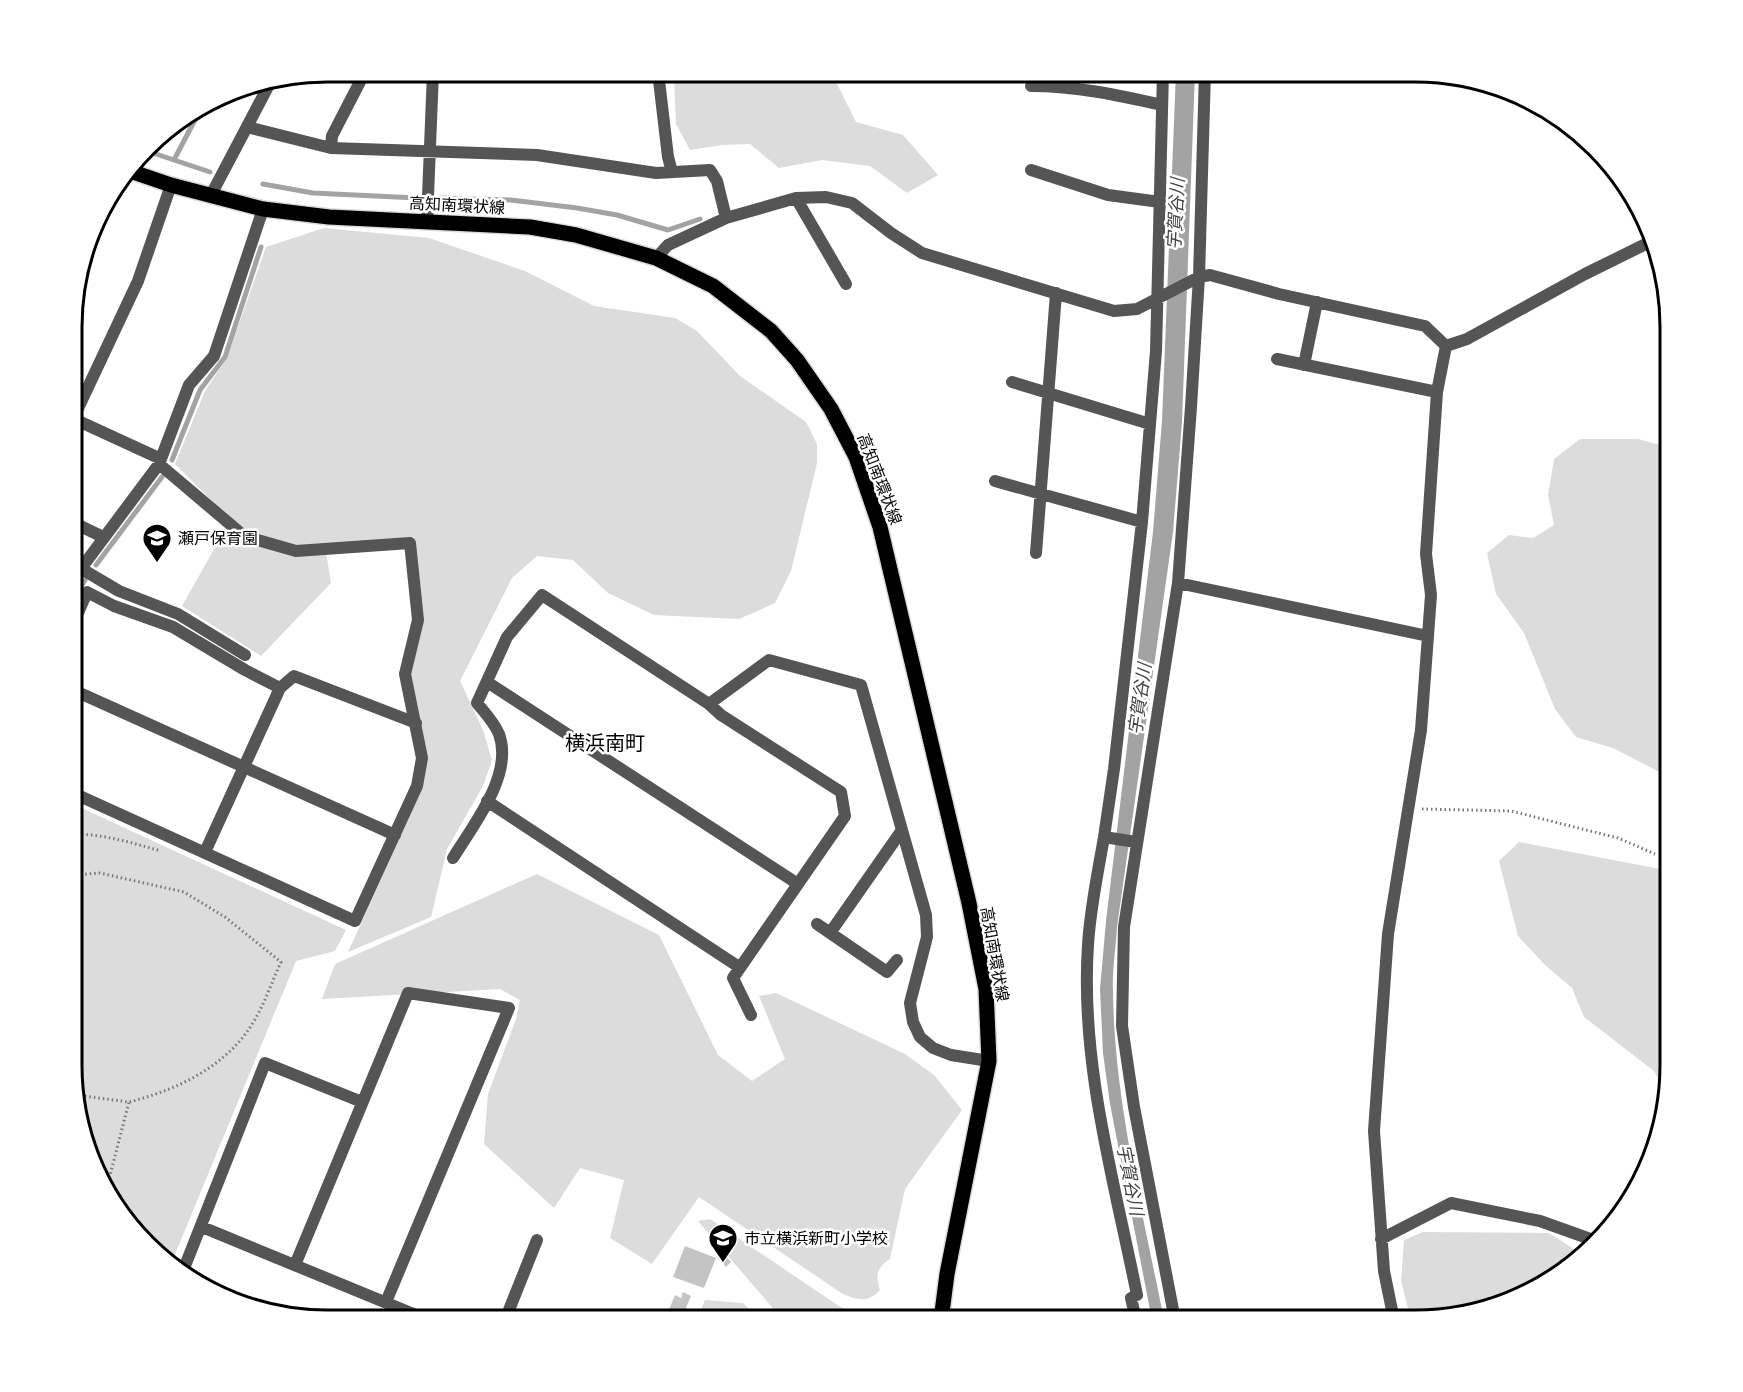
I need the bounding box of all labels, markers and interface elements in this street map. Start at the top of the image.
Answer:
water label: 宇賀谷川 [1161,175,1189,251]
street label: 高知南環状線 [408,192,506,218]
street label: 高知南環状線 [853,430,907,528]
school or university icon: 瀬戸保育園 [141,522,173,564]
place label: 瀬戸保育園 [178,527,258,549]
water label: 宇賀谷川 [1122,660,1156,736]
district label: 横浜南町 [565,729,645,756]
street label: 高知南環状線 [976,905,1014,1003]
water label: 宇賀谷川 [1112,1142,1150,1219]
school or university icon: 市立横浜新町小学校 [707,1222,739,1264]
place label: 市立横浜新町小学校 [744,1227,888,1249]

